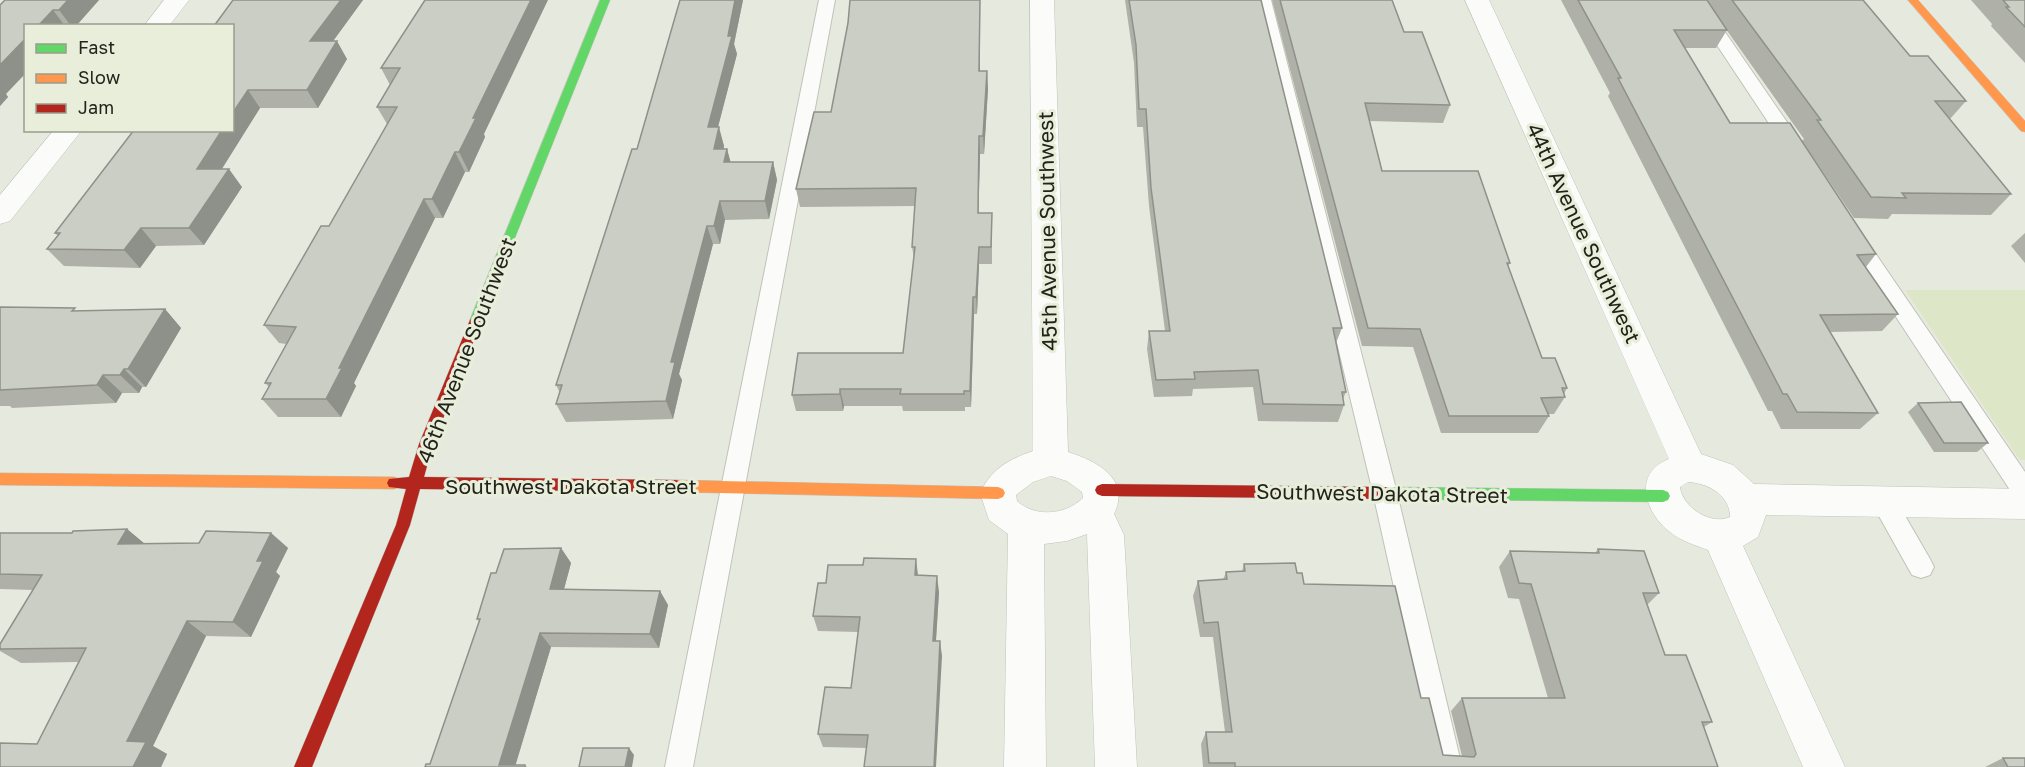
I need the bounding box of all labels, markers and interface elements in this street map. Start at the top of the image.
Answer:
legend [24,24,234,132]
text: Fast [78,36,115,58]
text: Slow [78,66,121,88]
text: Jam [78,96,114,118]
street label: 45th Avenue Southwest [1032,111,1062,351]
street label: 44th Avenue Southwest [1522,119,1646,347]
street label: 46th Avenue Southwest [411,233,521,467]
street label: Southwest Dakota Street [445,473,697,499]
street label: Southwest Dakota Street [1256,478,1508,508]

